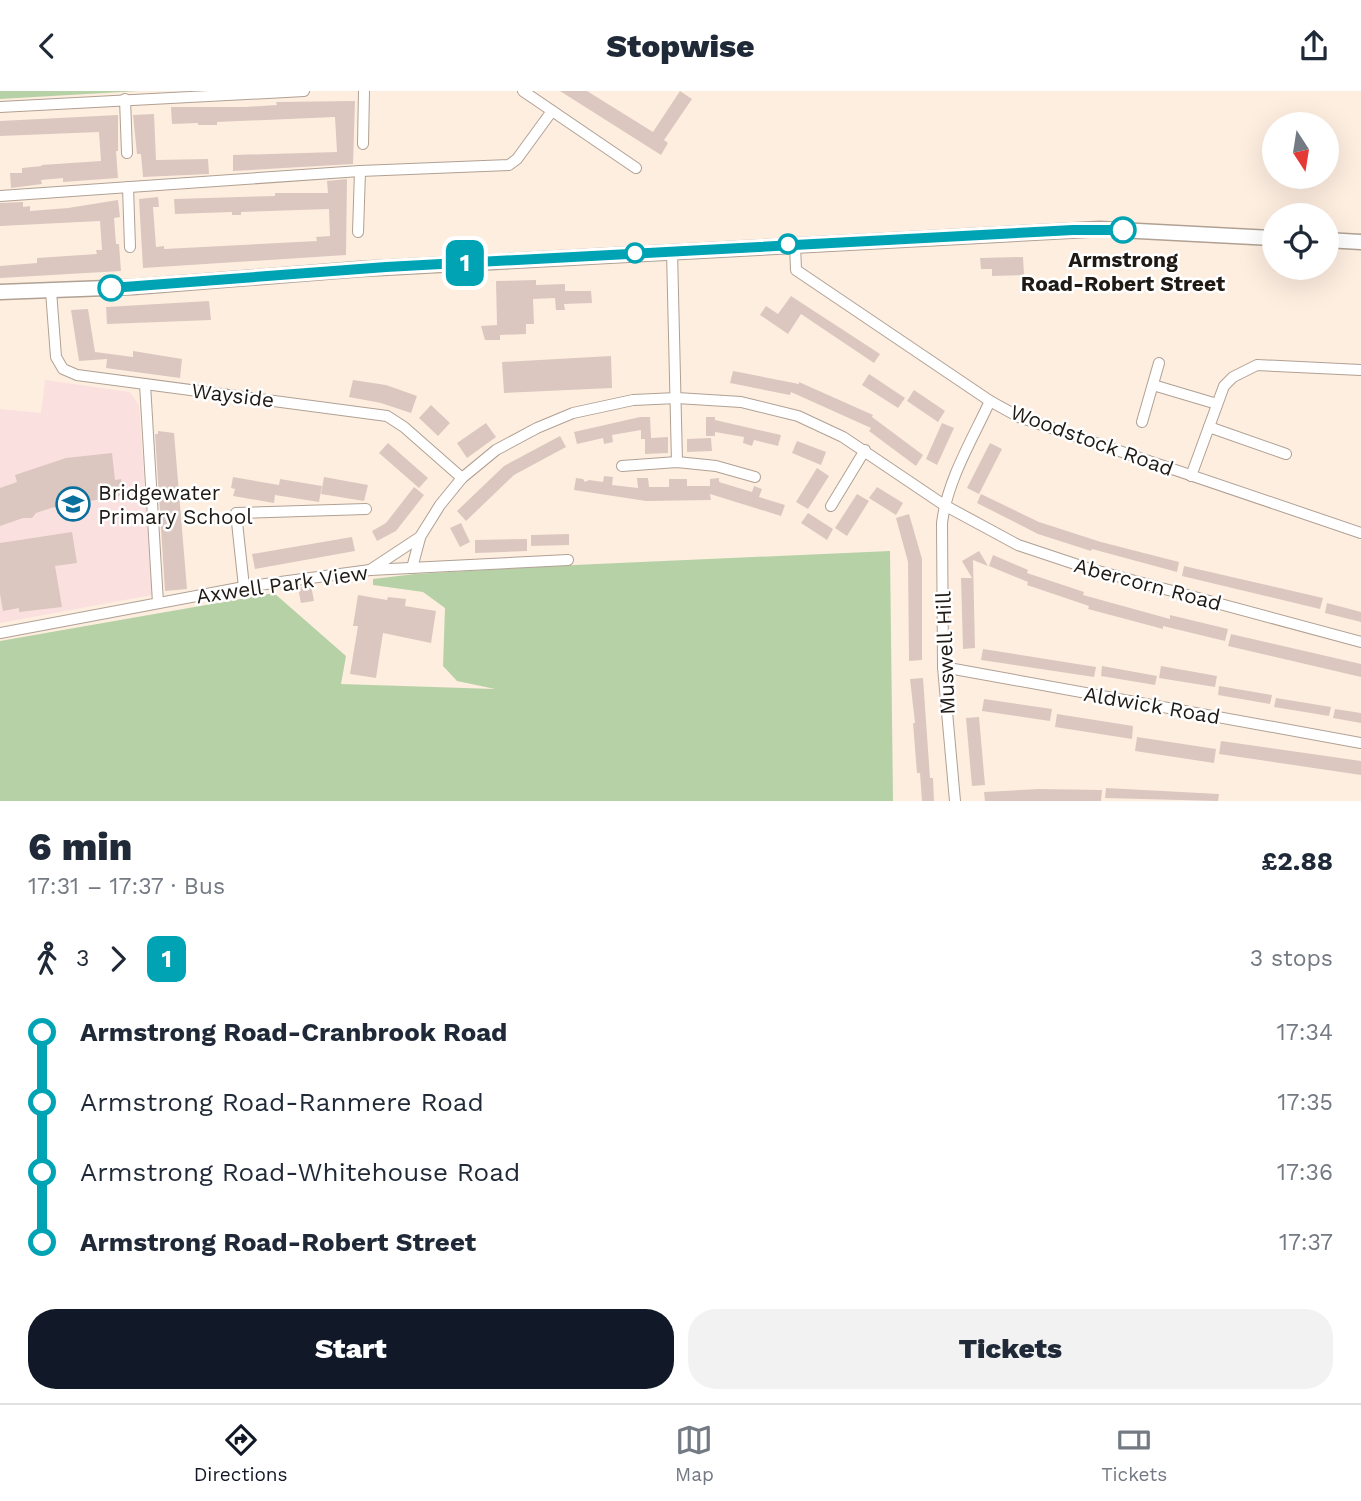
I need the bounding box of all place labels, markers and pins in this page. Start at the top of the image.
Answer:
marker: Armstrong Road-Robert Street [1110,217,1136,243]
unlabelled marker [778,234,798,254]
unlabelled marker [625,243,645,263]
place label: Armstrong Road-Robert Street [1021,247,1225,296]
unlabelled marker [98,275,124,301]
place label: Bridgewater Primary School [98,480,253,529]
school or university icon: Bridgewater Primary School [54,485,92,523]

